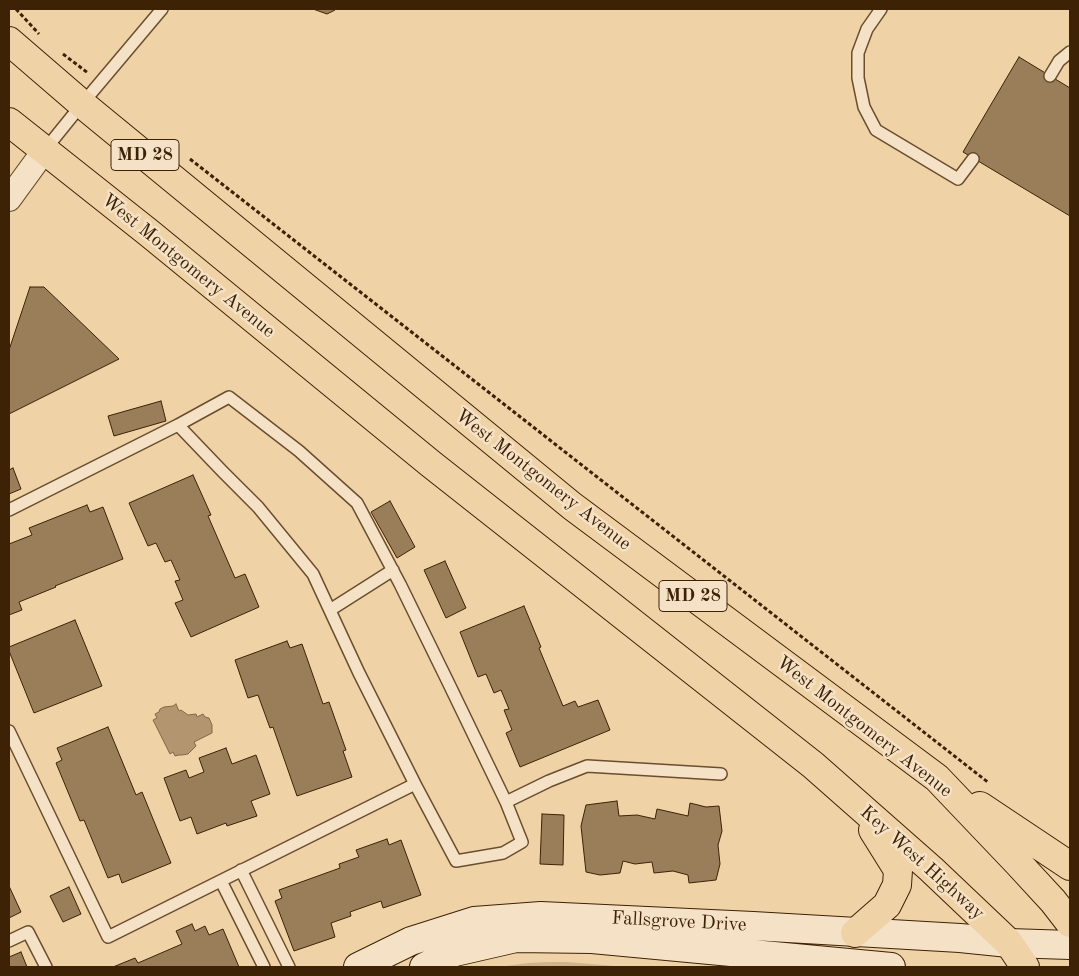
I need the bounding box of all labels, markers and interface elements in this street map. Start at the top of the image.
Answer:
road number: MD 28 [111,140,179,170]
street label: West Montgomery Avenue [97,189,279,343]
street label: West Montgomery Avenue [451,404,635,556]
road number: MD 28 [659,580,727,612]
street label: West Montgomery Avenue [772,651,956,803]
street label: Key West Highway [855,801,989,925]
street label: Fallsgrove Drive [611,907,747,937]

